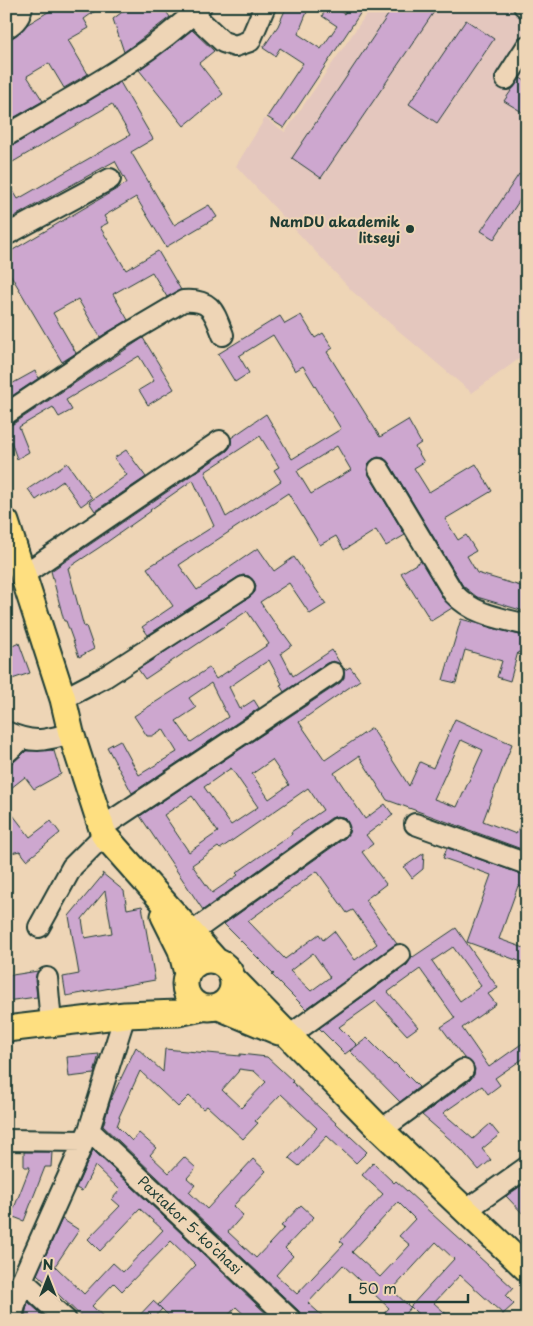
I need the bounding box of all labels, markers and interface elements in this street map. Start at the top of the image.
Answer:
place label: NamDU akademik litseyi [269,211,401,248]
marker: NamDU akademik litseyi [404,223,416,235]
street label: Paxtakor 5-koʻchasi [133,1171,247,1279]
north arrow [22,1254,72,1304]
text: N [42,1254,54,1275]
scale bar [350,1271,468,1303]
text: 50 m [358,1276,397,1299]

